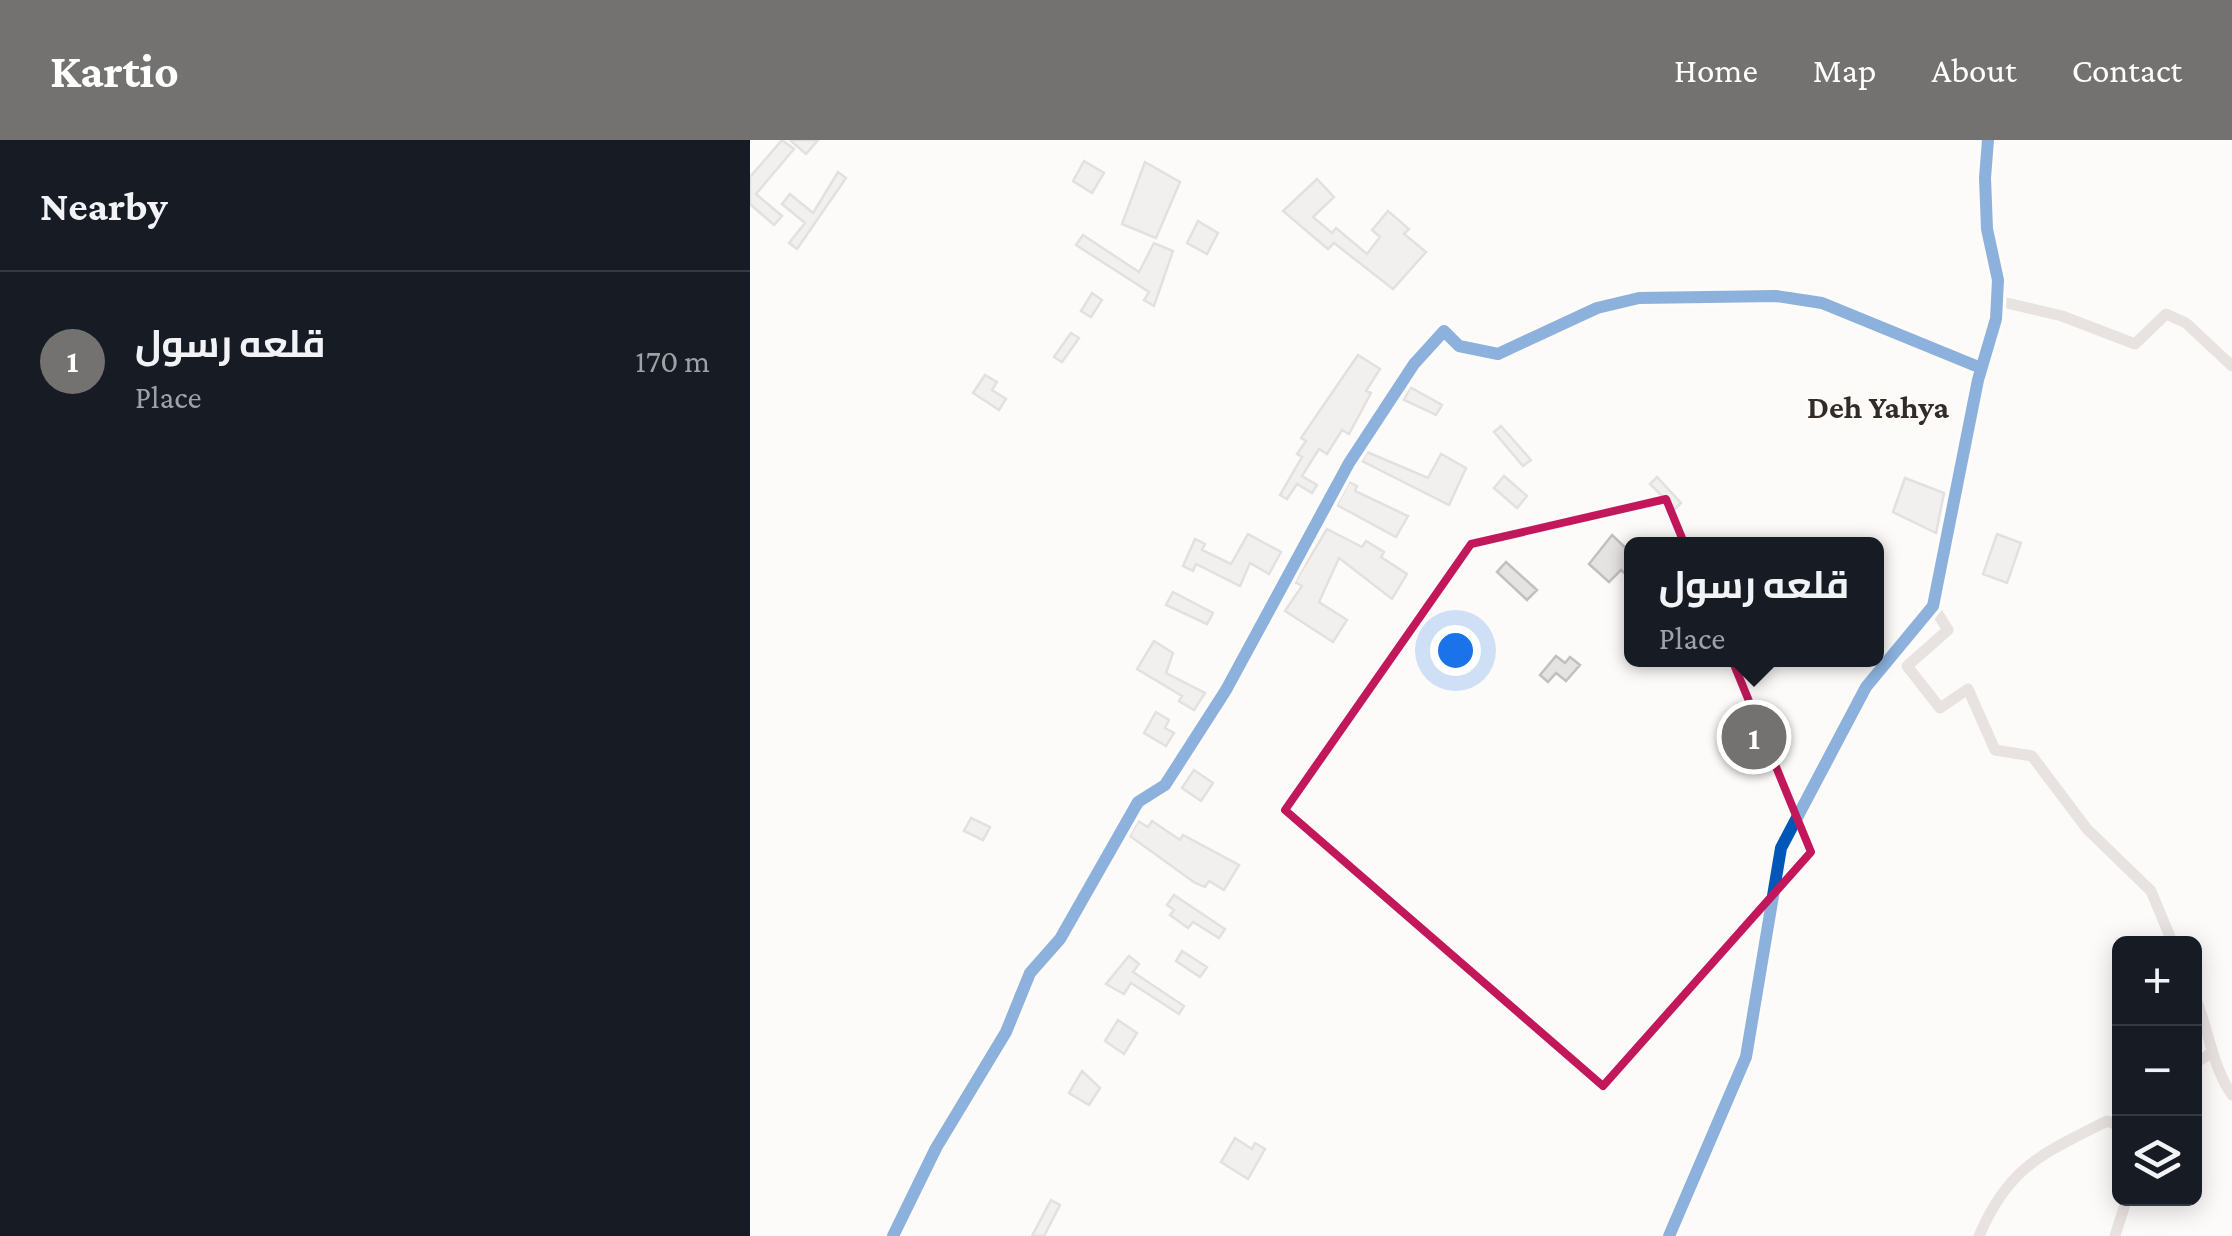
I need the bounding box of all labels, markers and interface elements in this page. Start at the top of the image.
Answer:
text: Kartio [50,44,179,97]
text: Home [1674,51,1758,90]
text: Map [1813,51,1876,90]
text: About [1931,51,2017,90]
text: Contact [2072,51,2182,90]
text: Nearby [40,182,168,229]
text: قلعه رسول [135,323,325,365]
text: 1 [67,343,78,379]
text: 170 m [635,343,710,379]
text: Place [135,379,201,415]
district label: Deh Yahya [1807,389,1950,425]
popup [1624,537,1884,667]
text: قلعه رسول [1659,564,1849,606]
text: Place [1659,620,1725,656]
your location [1430,625,1481,676]
pin: 1 [1722,700,1786,774]
map controls [2112,936,2202,1206]
button: + [2112,936,2202,1026]
button: − [2112,1026,2202,1116]
button: layers [2112,1116,2202,1206]

